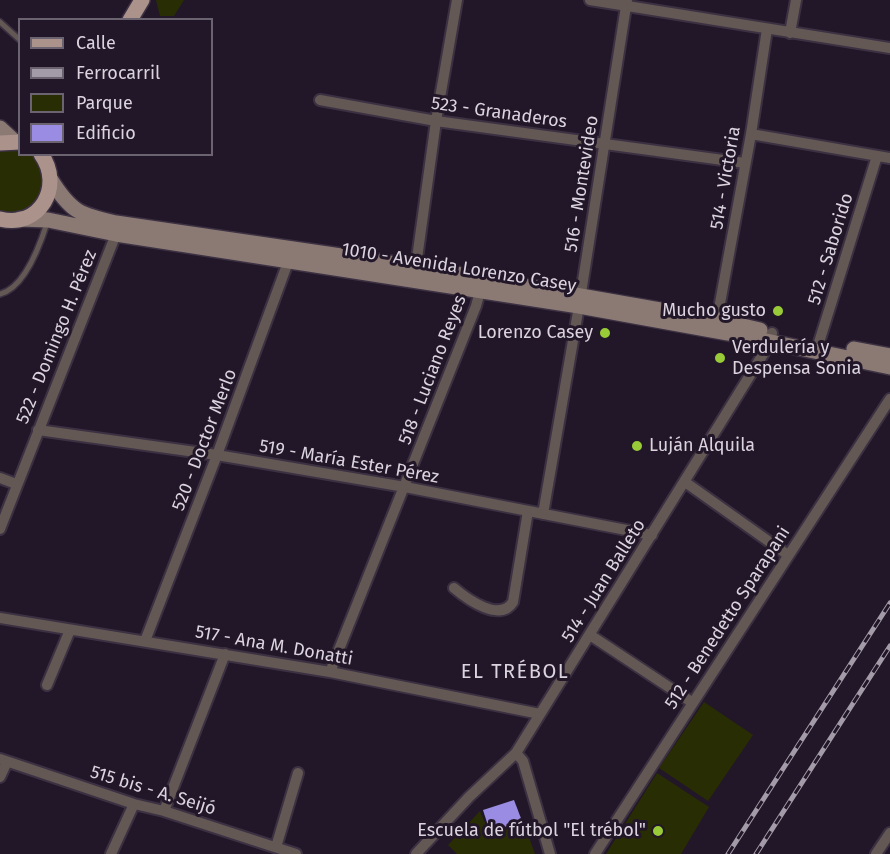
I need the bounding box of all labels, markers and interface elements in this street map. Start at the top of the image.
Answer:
legend [18,18,213,156]
text: Calle [76,32,116,54]
text: Ferrocarril [76,62,160,84]
text: Parque [76,92,133,114]
street label: 523 - Granaderos [430,93,568,133]
street label: 516 - Montevideo [561,114,603,254]
text: Edificio [76,122,136,144]
street label: 514 - Victoria [706,125,746,231]
street label: 512 - Saborido [804,191,858,307]
street label: 1010 - Avenida Lorenzo Casey [340,239,578,297]
street label: 522 - Domingo H. Pérez [12,247,102,427]
street label: 518 - Luciano Reyes [395,292,471,448]
place label: Mucho gusto [662,300,766,322]
marker: Mucho gusto [771,304,785,318]
place label: Lorenzo Casey [478,322,593,344]
marker: Lorenzo Casey [598,326,612,340]
place label: Verdulería y Despensa Sonia [732,337,861,380]
marker: Verdulería y Despensa Sonia [713,351,727,365]
street label: 520 - Doctor Merlo [168,366,242,514]
place label: Luján Alquila [649,435,755,457]
street label: 519 - María Ester Pérez [258,436,440,488]
marker: Luján Alquila [630,439,644,453]
street label: 514 - Juan Balleto [558,516,650,646]
street label: 512 - Benedetto Sparapani [661,523,795,713]
street label: 517 - Ana M. Donatti [193,621,355,671]
district label: EL TRÉBOL [461,660,569,684]
street label: 515 bis - A. Seijó [88,762,218,820]
place label: Escuela de fútbol "El trébol" [417,820,646,842]
marker: Escuela de fútbol "El trébol" [651,824,665,838]

